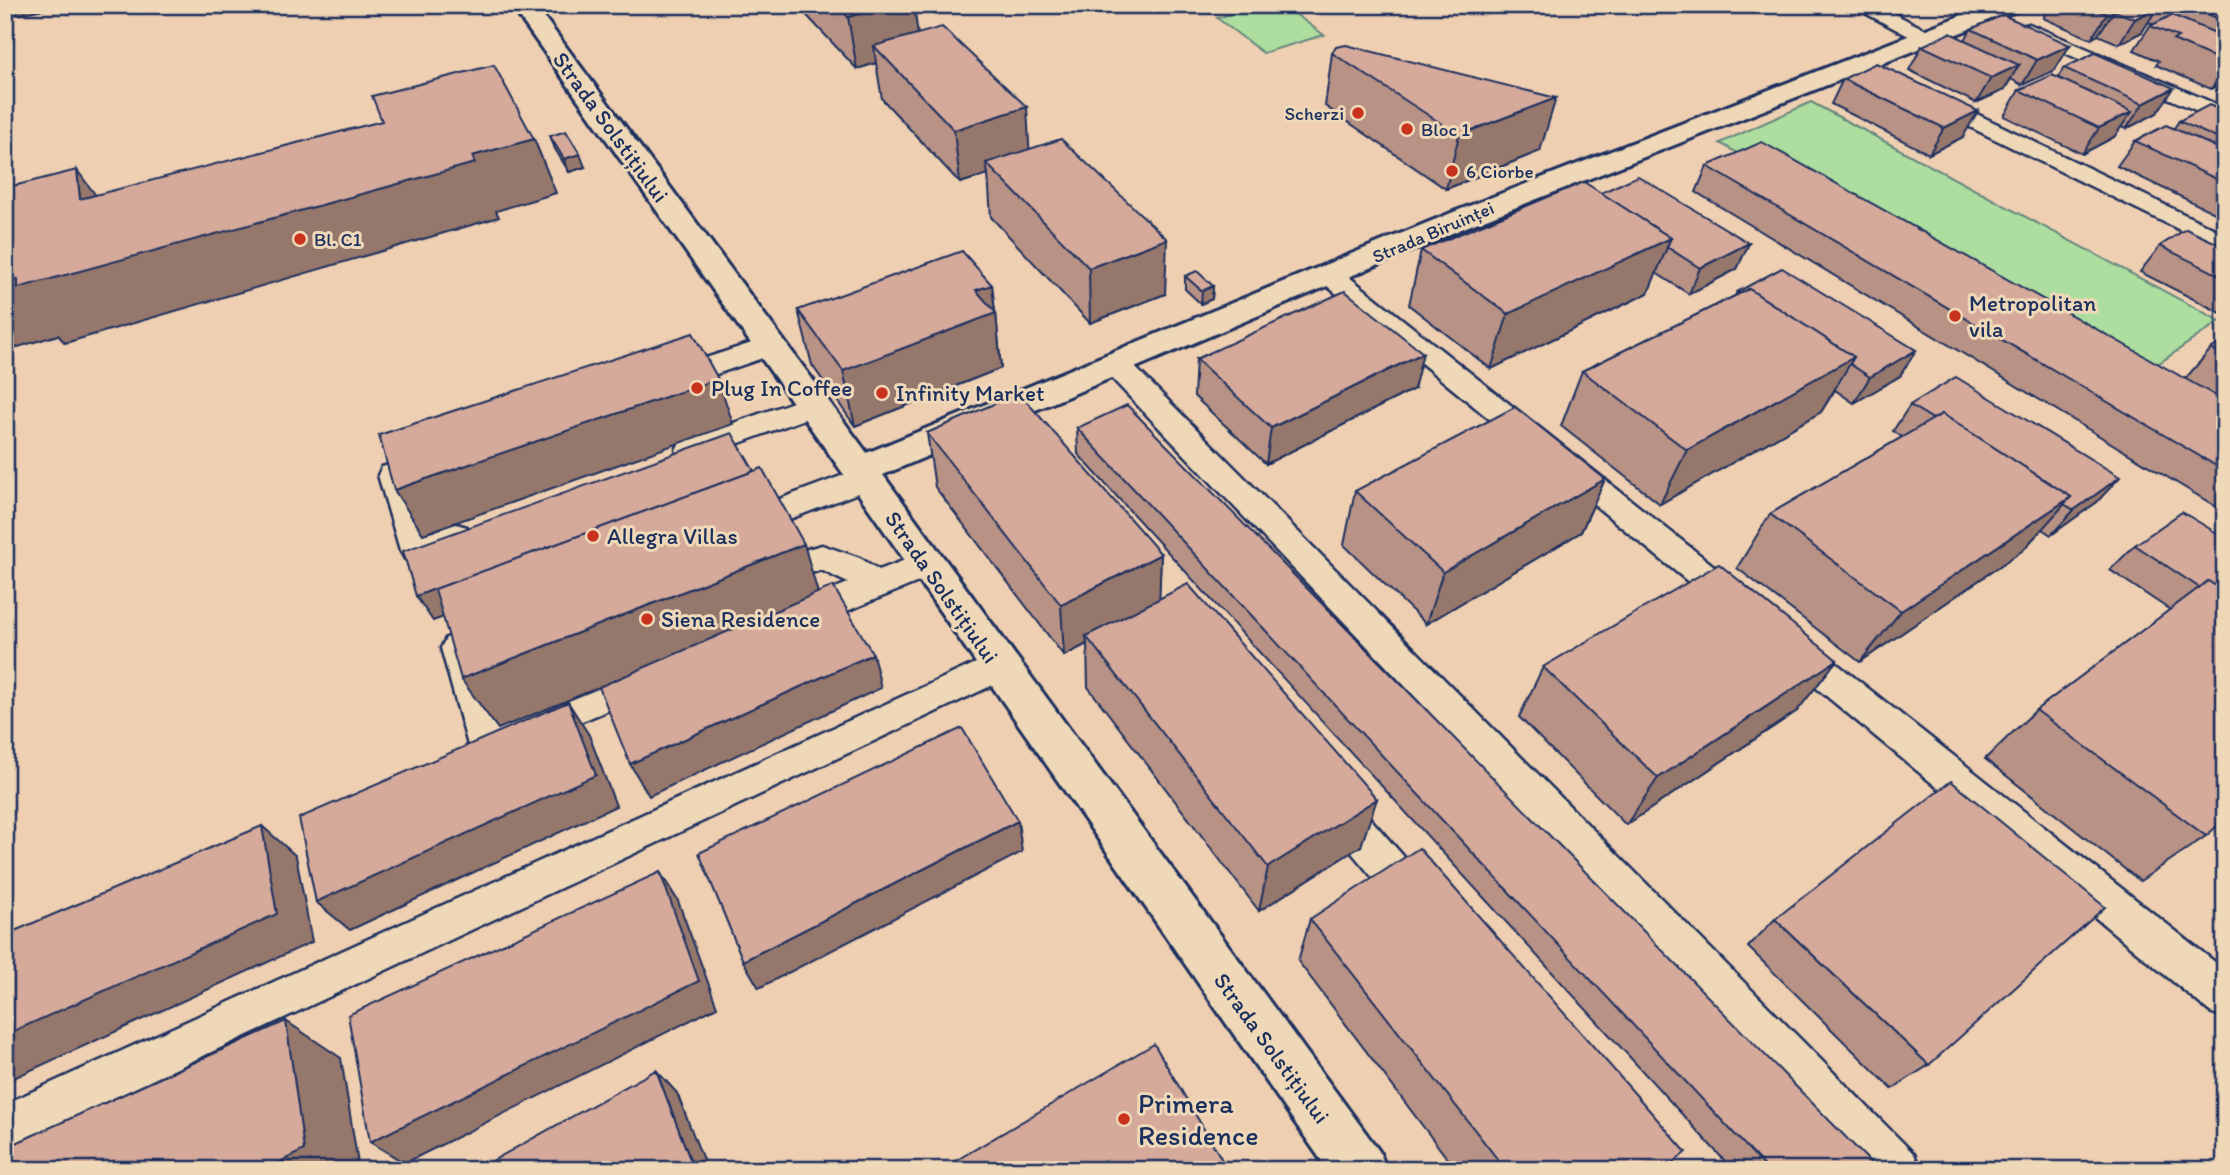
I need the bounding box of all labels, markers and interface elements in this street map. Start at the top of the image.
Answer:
street label: Strada Solstițiului [547,46,675,208]
place label: Scherzi [1284,102,1344,125]
marker: Scherzi [1350,105,1366,121]
place label: Bloc 1 [1421,118,1470,141]
marker: Bloc 1 [1399,121,1415,137]
place label: 6 Ciorbe [1466,160,1534,183]
marker: 6 Ciorbe [1444,163,1460,179]
street label: Strada Biruinței [1369,196,1497,268]
place label: Bl. C1 [314,228,362,251]
marker: Bl. C1 [292,231,308,247]
place label: Metropolitan vila [1969,289,2096,343]
marker: Metropolitan vila [1947,308,1963,324]
place label: Plug In Coffee [711,374,852,402]
place label: Infinity Market [896,379,1045,407]
marker: Plug In Coffee [689,380,705,396]
marker: Infinity Market [874,385,890,401]
street label: Strada Solstițiului [879,505,1005,669]
place label: Allegra Villas [607,522,738,550]
marker: Allegra Villas [585,528,601,544]
place label: Siena Residence [661,605,820,633]
marker: Siena Residence [639,611,655,627]
street label: Strada Solstițiului [1208,967,1336,1129]
place label: Primera Residence [1138,1086,1259,1152]
marker: Primera Residence [1116,1111,1132,1127]

